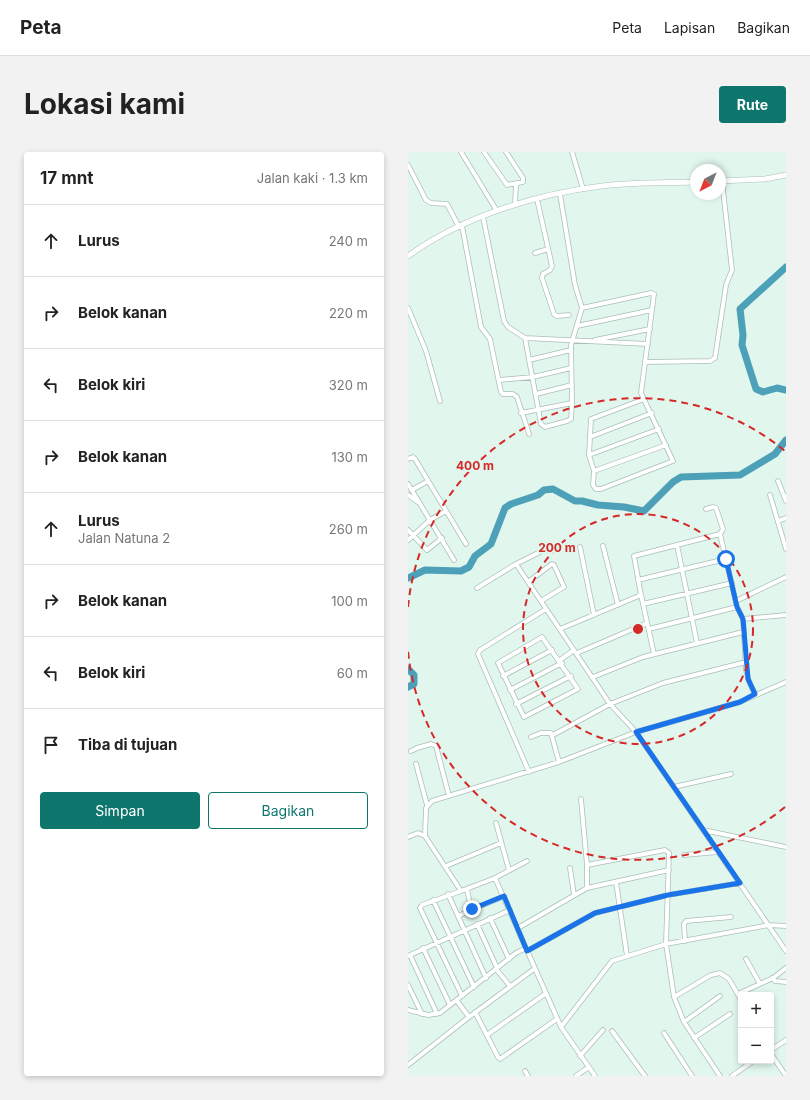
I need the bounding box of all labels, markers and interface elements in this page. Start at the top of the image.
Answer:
text: Peta [20,16,62,39]
text: Peta [612,19,642,36]
text: Lapisan [664,19,715,36]
text: Bagikan [737,19,790,36]
button: Rute [719,86,786,123]
text: Lokasi kami [24,87,185,121]
north arrow [690,164,726,200]
text: 17 mnt [40,168,94,188]
text: Jalan kaki · 1.3 km [257,170,368,186]
icon: ahead [40,230,62,252]
text: Lurus [78,231,120,250]
text: 240 m [329,233,368,249]
icon: right [40,302,62,324]
text: Belok kanan [78,303,167,322]
text: 220 m [329,305,368,321]
icon: left [40,374,62,396]
text: Belok kiri [78,375,145,394]
text: 320 m [329,377,368,393]
icon: right [40,446,62,468]
text: Belok kanan [78,447,167,466]
text: 130 m [331,449,368,465]
text: 400 m [456,458,494,473]
text: Lurus [78,511,120,530]
icon: ahead [40,518,62,540]
text: 260 m [329,521,368,537]
text: Jalan Natuna 2 [78,530,170,546]
text: 200 m [538,540,576,555]
route start [717,550,735,568]
icon: right [40,590,62,612]
text: Belok kanan [78,591,167,610]
text: 100 m [331,593,368,609]
centre of rings [631,622,645,636]
icon: left [40,662,62,684]
text: Belok kiri [78,663,145,682]
text: 60 m [337,665,368,681]
icon: arrive [40,734,62,756]
text: Tiba di tujuan [78,735,177,754]
button: Simpan [40,792,200,829]
button: Bagikan [208,792,368,829]
route end [463,900,481,918]
map controls [738,992,774,1064]
button: + [738,992,774,1028]
button: − [738,1028,774,1064]

